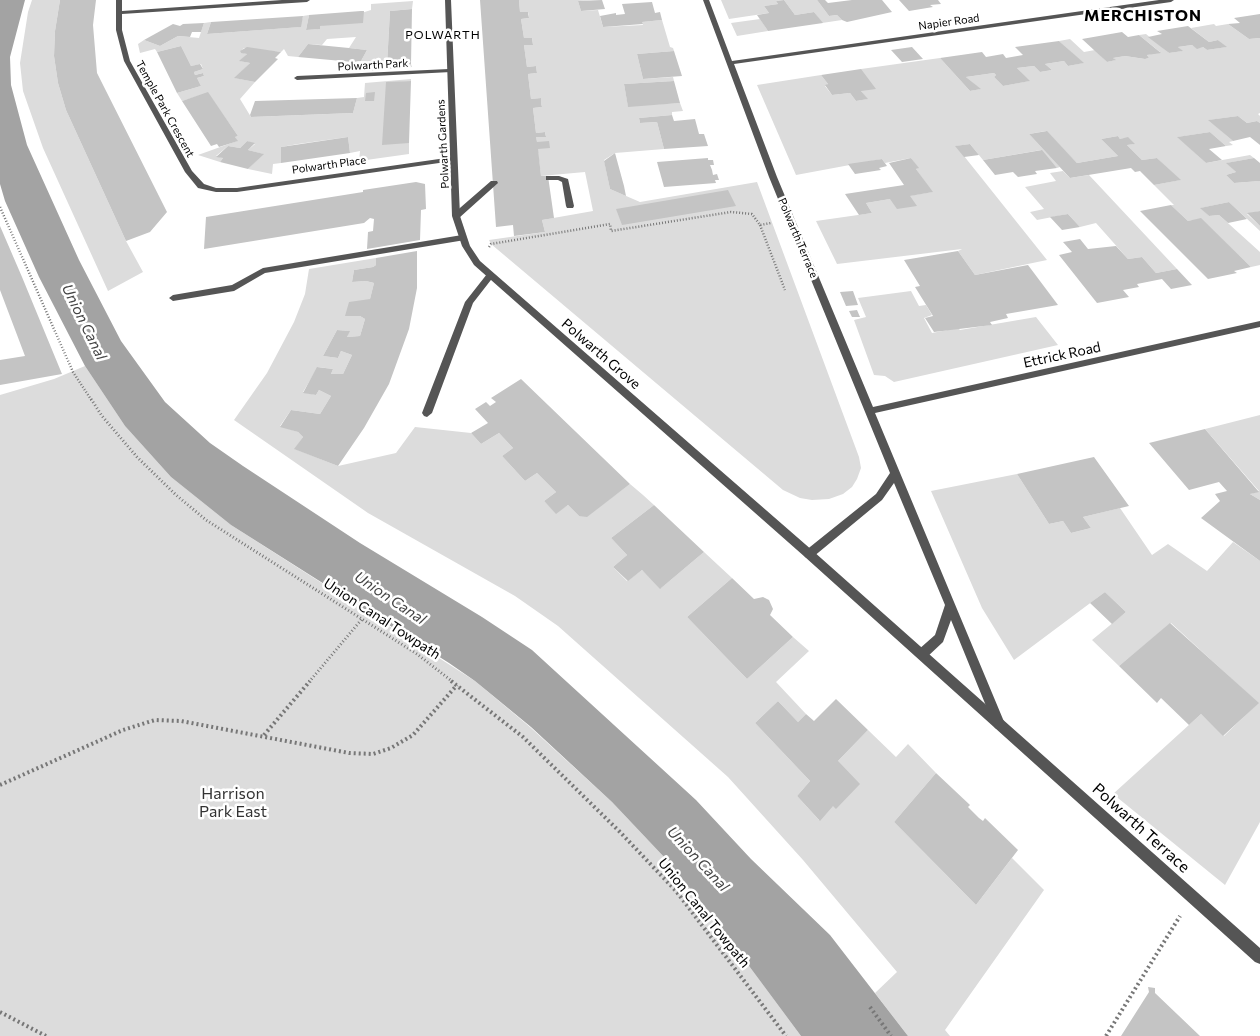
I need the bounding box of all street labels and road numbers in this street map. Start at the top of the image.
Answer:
street label: Napier Road [918,11,980,33]
street label: Polwarth Park [337,57,409,73]
street label: Temple Park Crescent [133,58,197,160]
street label: Polwarth Gardens [434,99,452,189]
street label: Polwarth Place [291,153,367,177]
street label: Polwarth Terrace [775,196,821,280]
street label: Polwarth Grove [558,315,644,393]
street label: Ettrick Road [1022,339,1102,371]
street label: Union Canal Towpath [320,575,444,663]
street label: Polwarth Terrace [1088,779,1194,877]
street label: Union Canal Towpath [655,855,753,971]

